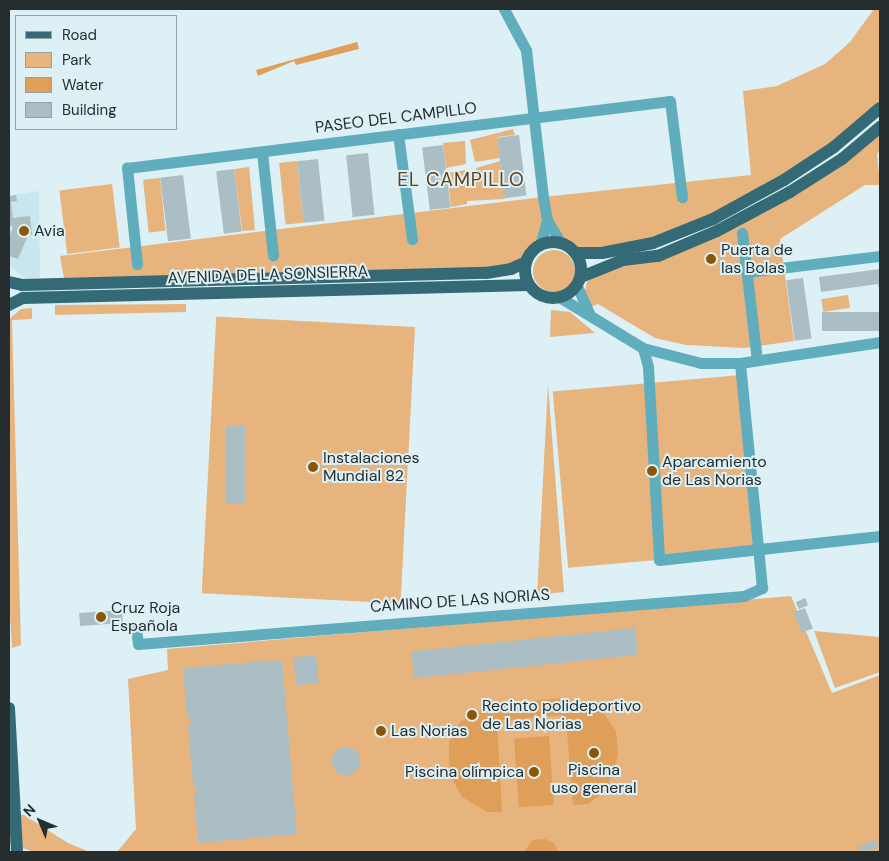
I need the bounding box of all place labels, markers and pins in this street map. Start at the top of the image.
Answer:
place label: Avia [34,221,65,241]
marker: Avia [18,225,30,237]
place label: Puerta de las Bolas [721,240,793,278]
marker: Puerta de las Bolas [705,253,717,265]
place label: Instalaciones Mundial 82 [323,448,420,486]
place label: Aparcamiento de Las Norias [662,452,767,490]
marker: Instalaciones Mundial 82 [307,461,319,473]
marker: Aparcamiento de Las Norias [646,465,658,477]
place label: Cruz Roja Española [111,598,180,636]
marker: Cruz Roja Española [95,611,107,623]
place label: Recinto polideportivo de Las Norias [482,696,641,734]
marker: Recinto polideportivo de Las Norias [466,709,478,721]
place label: Las Norias [391,721,467,741]
marker: Las Norias [375,725,387,737]
marker: Piscina uso general [588,747,600,759]
place label: Piscina uso general [551,760,637,798]
place label: Piscina olímpica [405,762,524,782]
marker: Piscina olímpica [528,766,540,778]

